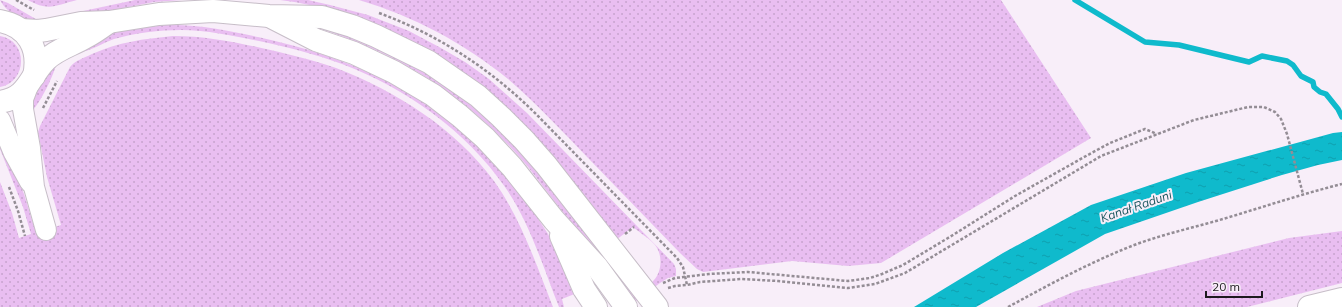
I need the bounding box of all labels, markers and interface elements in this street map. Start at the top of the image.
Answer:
water label: Kanał Raduni [1098,187,1174,225]
scale bar [1206,273,1262,299]
text: 20 m [1212,279,1240,294]

